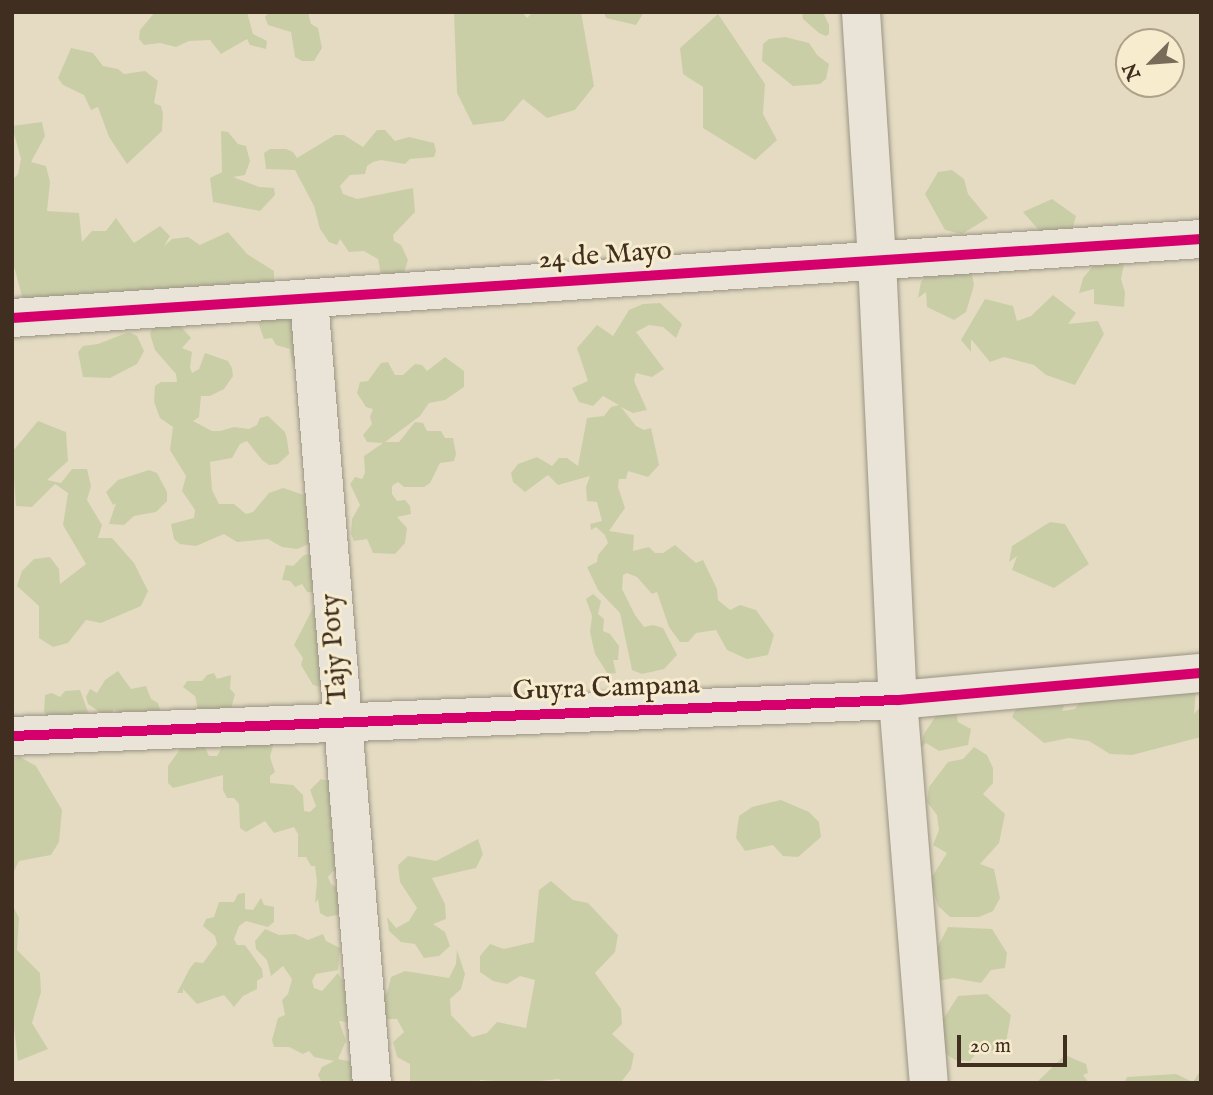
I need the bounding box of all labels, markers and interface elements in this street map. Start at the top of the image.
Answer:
north arrow [1115,28,1185,98]
text: N [1118,59,1147,84]
street label: 24 de Mayo [537,235,673,277]
street label: Tajy Poty [314,592,356,706]
street label: Guyra Campana [512,669,700,709]
scale bar [961,1021,1071,1066]
text: 20 m [970,1033,1011,1060]

